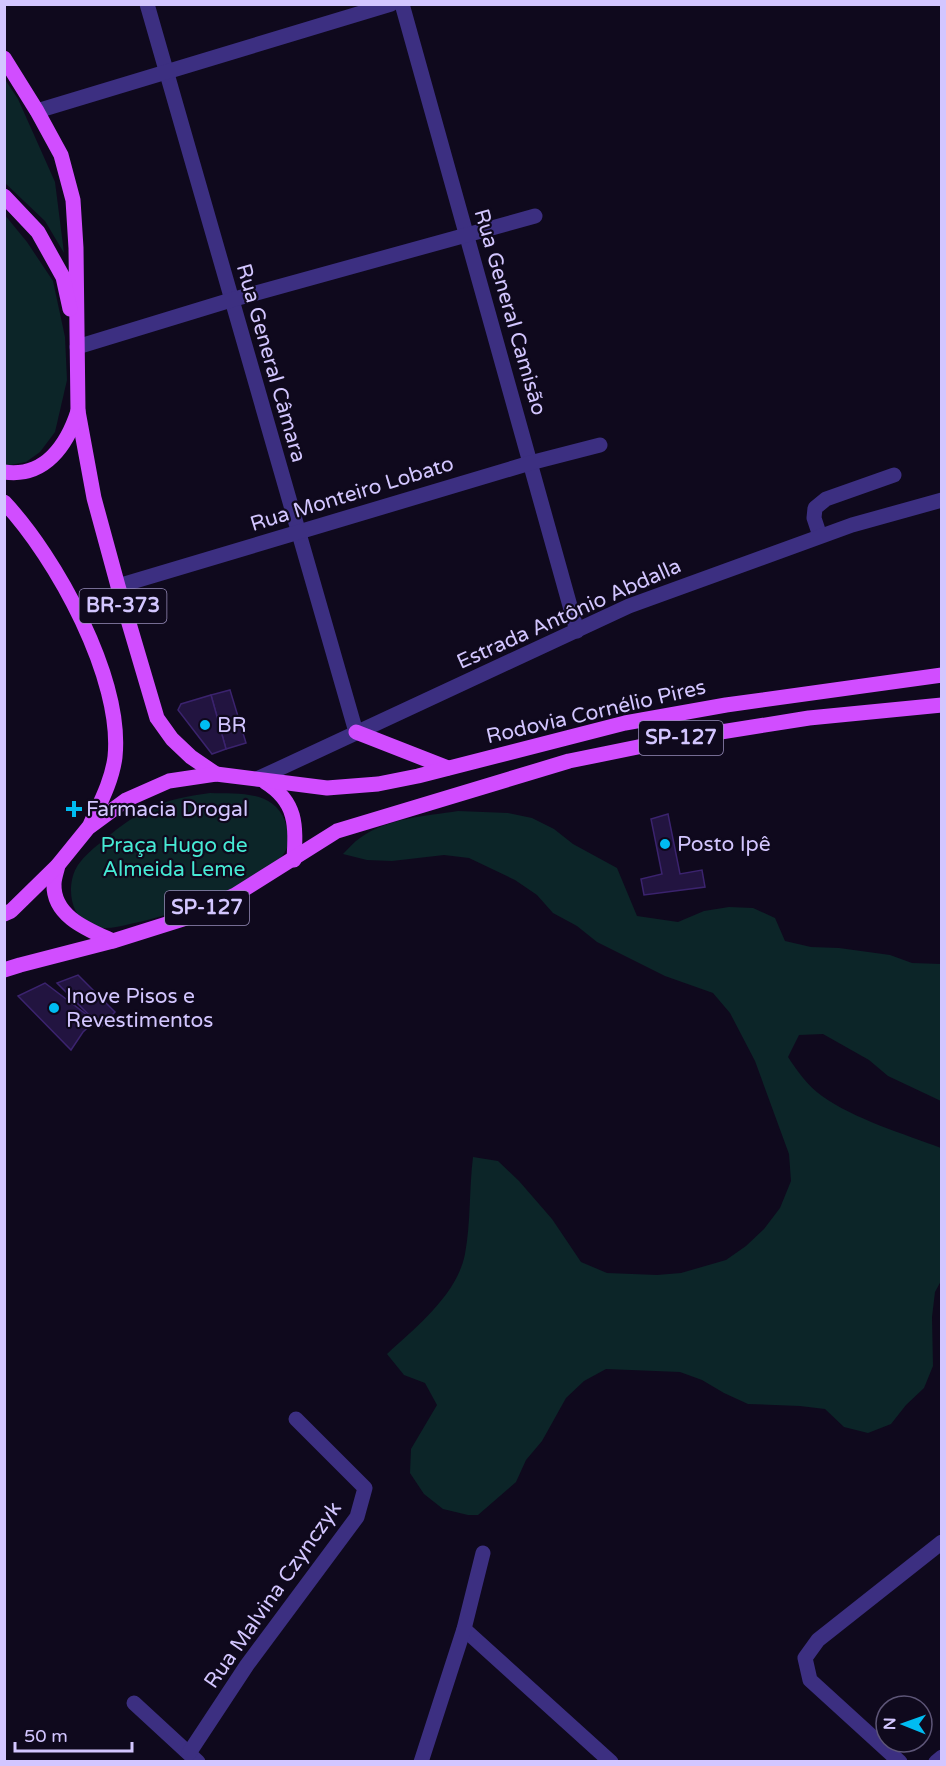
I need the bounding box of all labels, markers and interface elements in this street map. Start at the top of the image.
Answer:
street label: Rua General Camisão [469,206,551,418]
street label: Rua General Câmara [231,261,311,465]
street label: Rua Monteiro Lobato [247,451,457,537]
street label: Estrada Antônio Abdalla [453,553,685,675]
road number: BR-373 [80,589,166,623]
street label: Rodovia Cornélio Pires [484,675,708,749]
place label: BR [217,713,247,738]
marker: BR [198,718,212,732]
road number: SP-127 [639,721,723,755]
place label: Farmacia Drogal [86,797,248,822]
marker: Farmacia Drogal [67,802,81,816]
place label: Posto Ipê [677,832,771,857]
park label: Praça Hugo de Almeida Leme [100,833,248,882]
marker: Posto Ipê [658,837,672,851]
road number: SP-127 [165,891,249,925]
place label: Inove Pisos e Revestimentos [66,984,213,1033]
marker: Inove Pisos e Revestimentos [47,1001,61,1015]
street label: Rua Malvina Czynczyk [199,1497,347,1693]
north arrow [874,1694,934,1754]
scale bar [15,1715,132,1753]
text: N [880,1717,900,1730]
text: 50 m [24,1725,68,1747]

